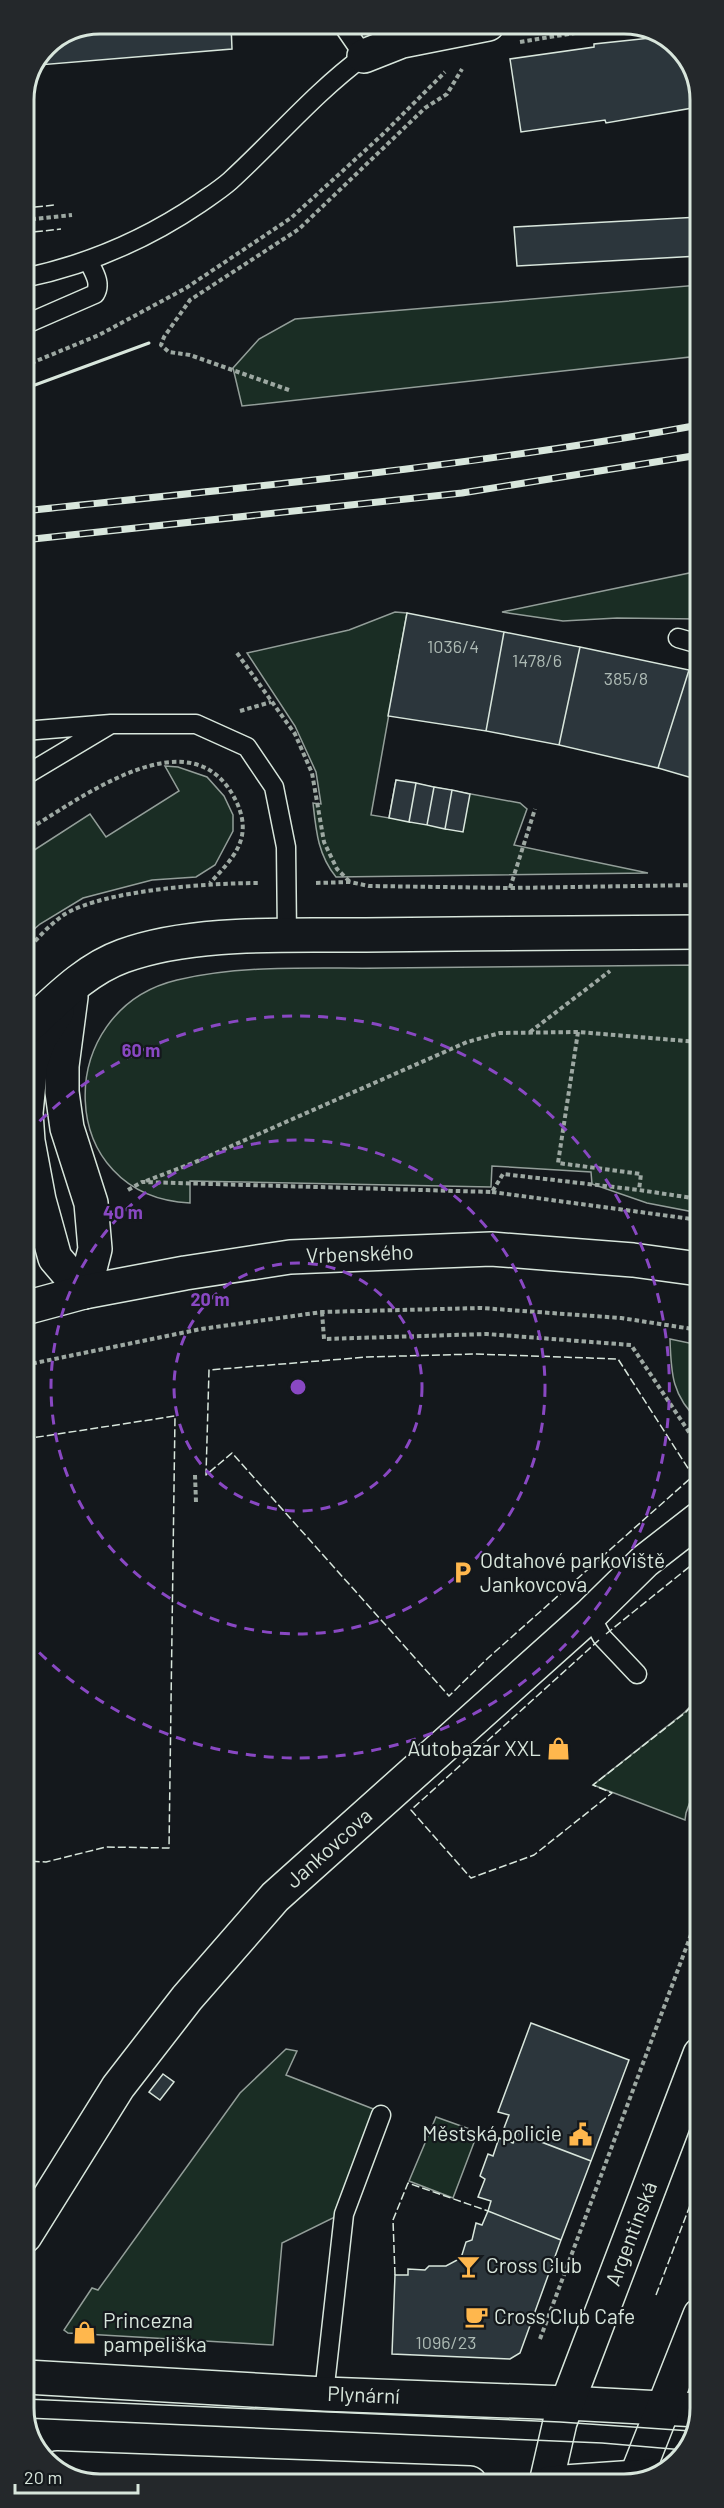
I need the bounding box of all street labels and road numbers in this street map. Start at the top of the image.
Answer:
street label: Vrbenského [305,1238,414,1267]
street label: Jankovcova [280,1802,377,1892]
street label: Argentinská [599,2178,661,2289]
street label: Plynární [327,2380,401,2408]

